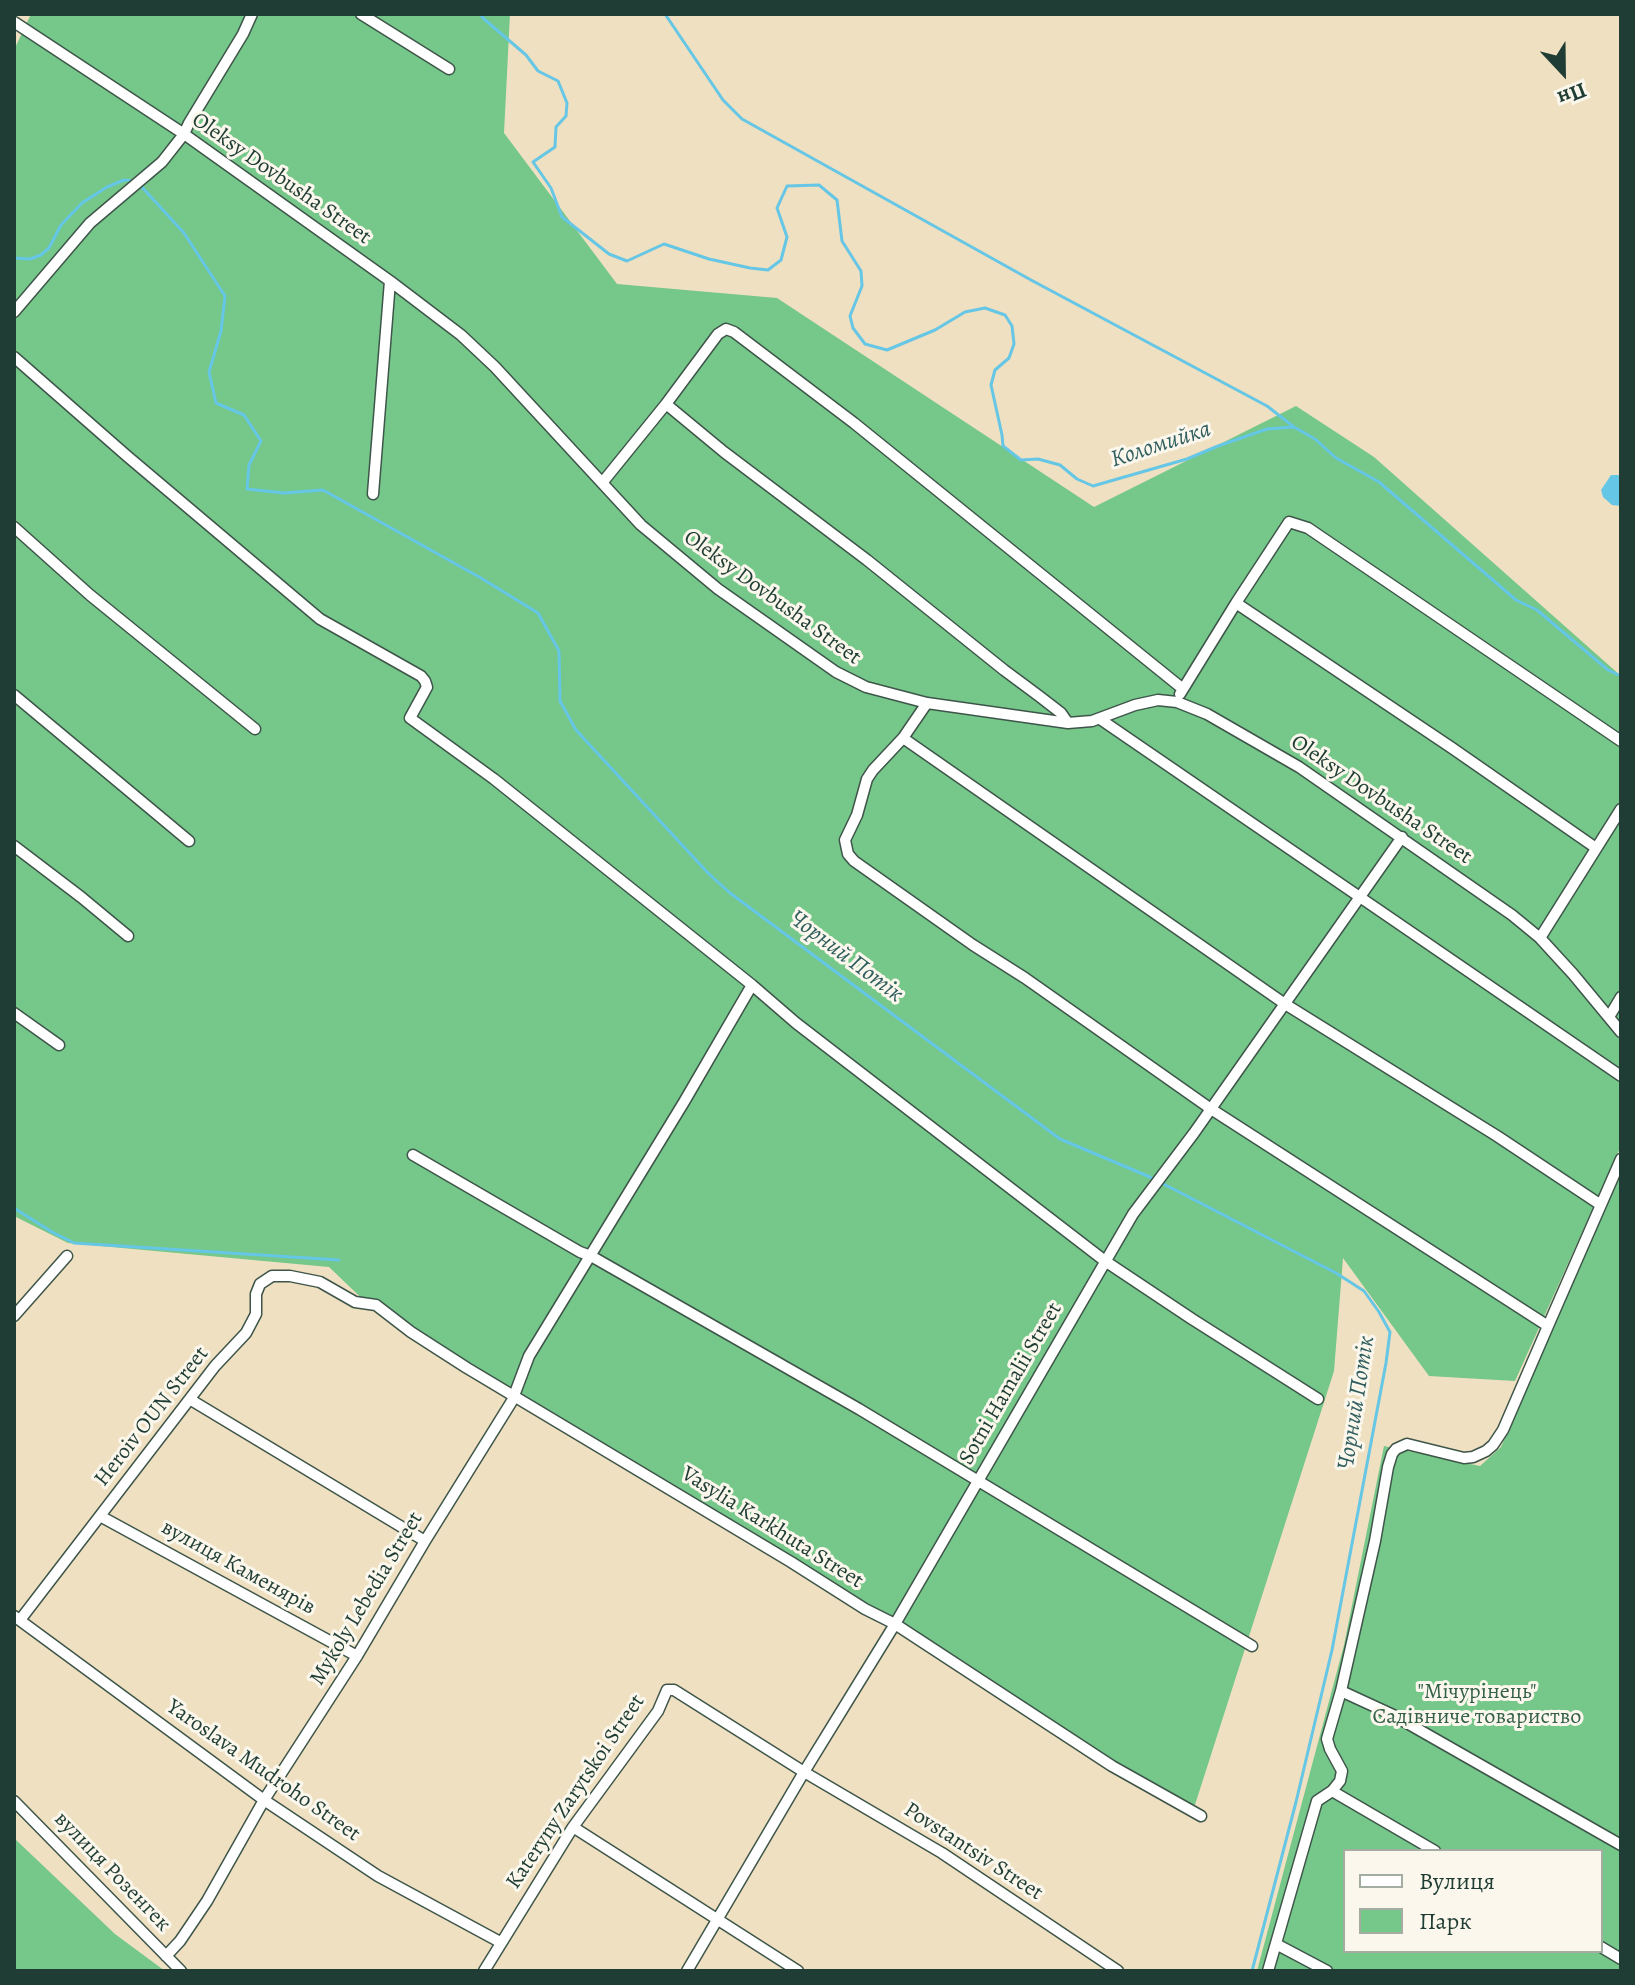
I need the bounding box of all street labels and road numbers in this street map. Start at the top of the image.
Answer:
street label: Oleksy Dovbusha Street [186,107,376,251]
street label: Oleksy Dovbusha Street [678,525,866,671]
street label: Oleksy Dovbusha Street [1285,730,1477,870]
street label: Sotni Hamalii Street [954,1298,1068,1470]
street label: Heroiv OUN Street [89,1342,215,1492]
street label: Vasylia Karkhuta Street [676,1461,868,1595]
street label: Mykoly Lebedia Street [305,1507,429,1691]
street label: вулиця Каменярів [156,1515,320,1621]
street label: Kateryny Zarytskoi Street [501,1690,651,1894]
street label: Yaroslava Mudroho Street [161,1694,365,1848]
street label: Povstantsiv Street [899,1797,1047,1907]
street label: вулиця Розенгек [48,1806,176,1938]

